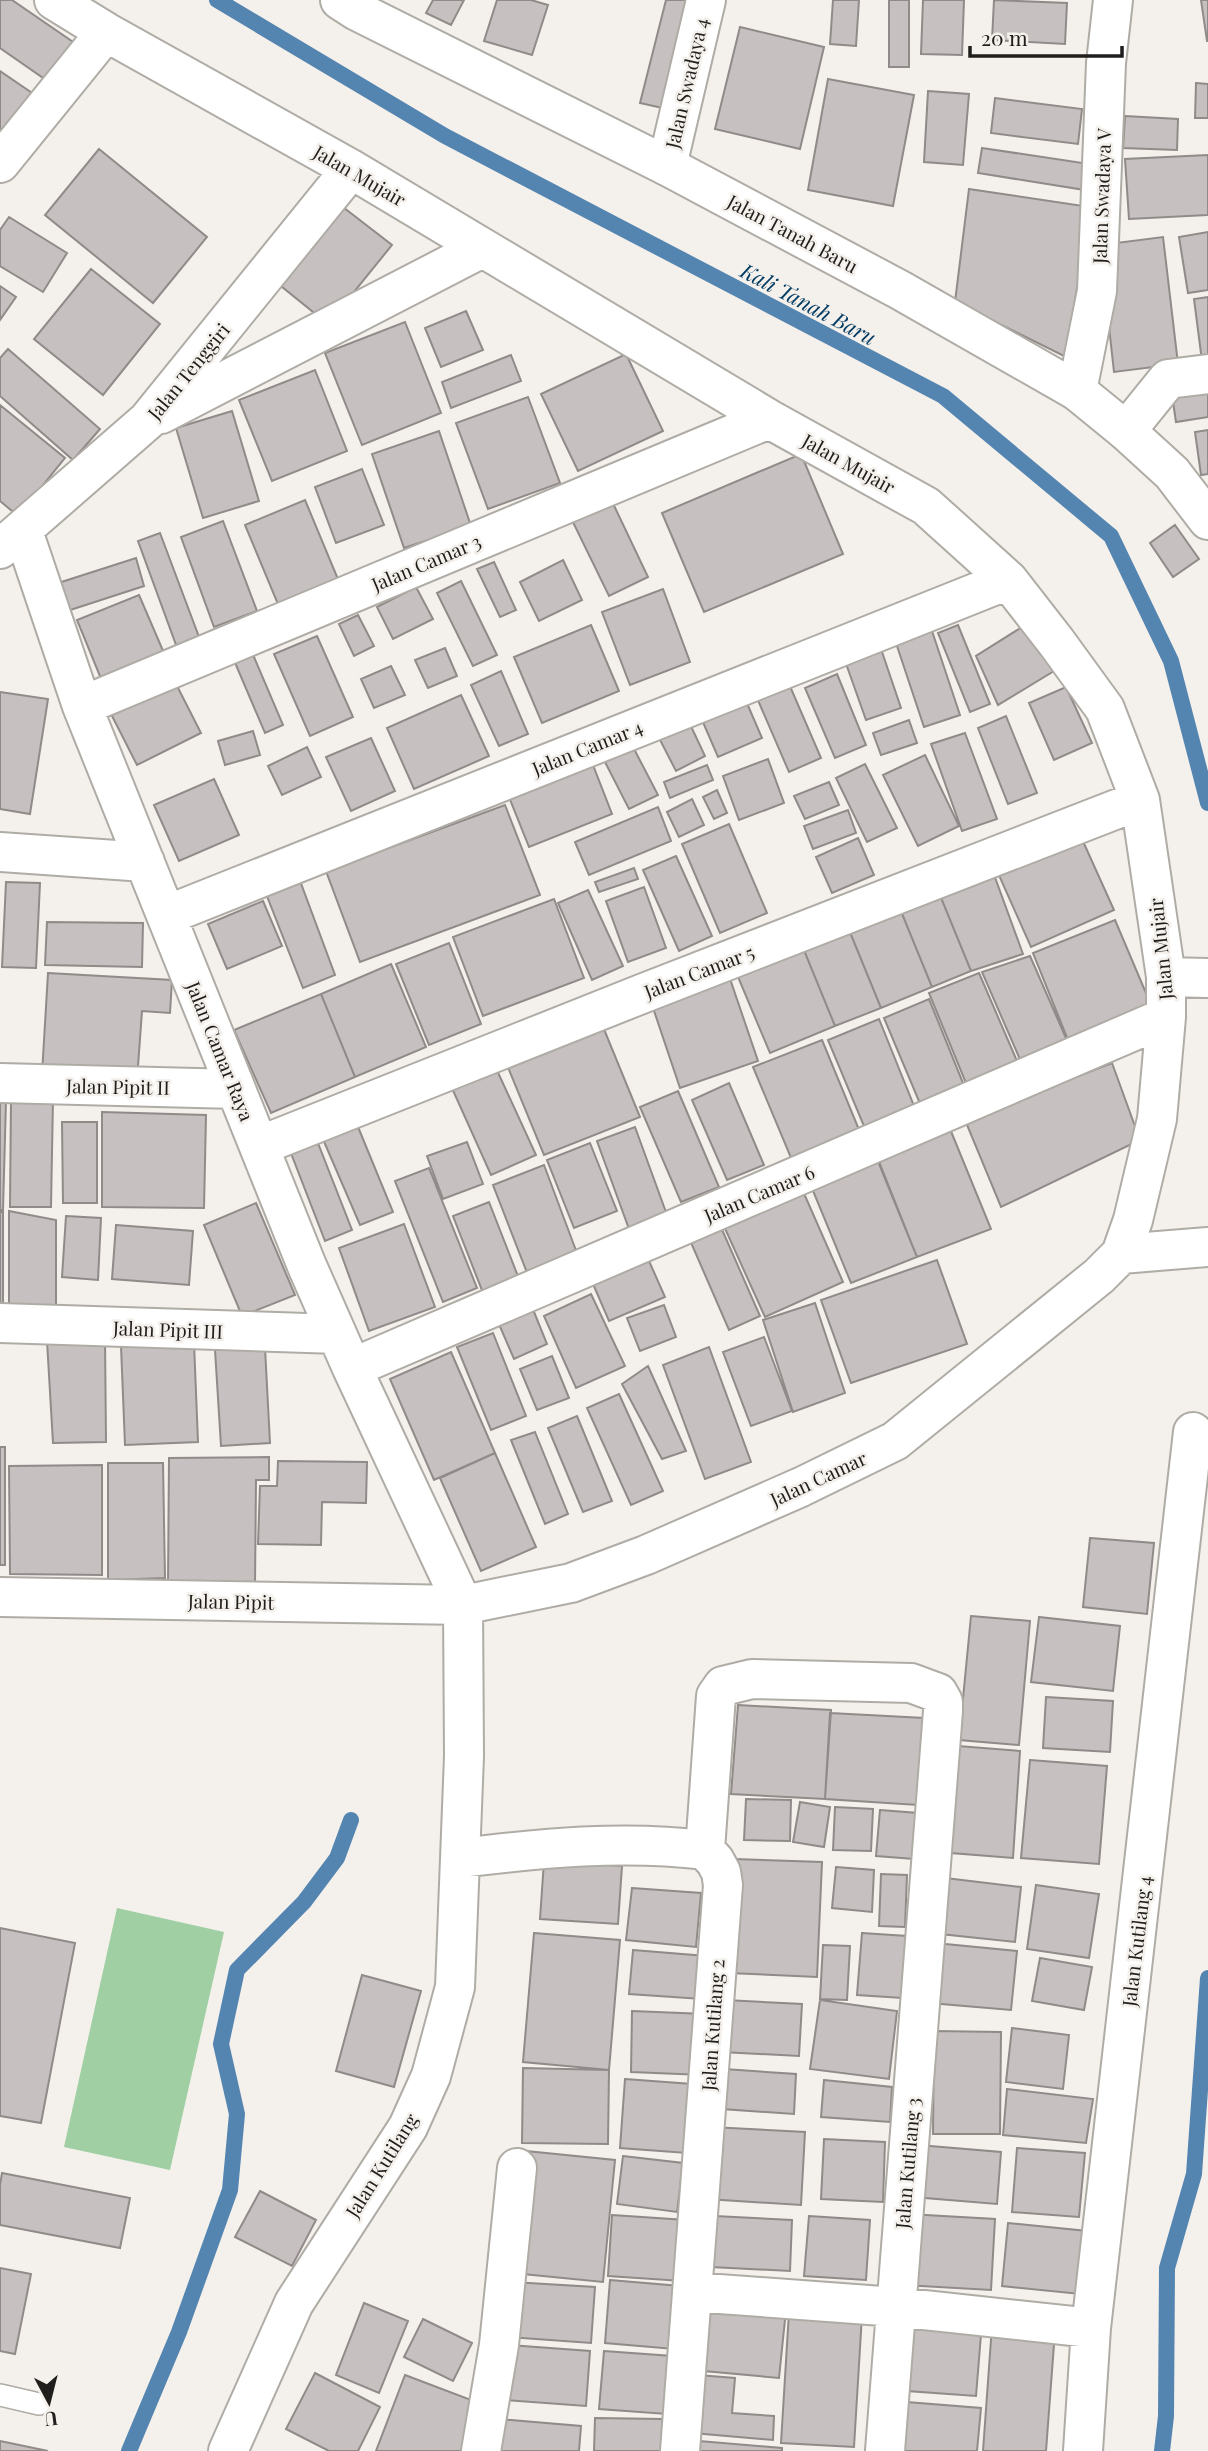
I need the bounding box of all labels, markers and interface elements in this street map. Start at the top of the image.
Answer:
scale bar [970,14,1122,58]
street label: Jalan Swadaya 4 [658,15,714,152]
text: 20 m [981,23,1028,51]
street label: Jalan Swadaya V [1086,127,1116,265]
street label: Jalan Mujair [308,138,411,212]
street label: Jalan Tanah Baru [722,187,863,278]
water label: Kali Tanah Baru [736,255,882,350]
street label: Jalan Tenggiri [140,317,235,425]
street label: Jalan Mujair [797,426,900,499]
street label: Jalan Camar 3 [366,527,485,597]
street label: Jalan Camar 4 [527,713,646,781]
street label: Jalan Mujair [1142,896,1178,1002]
street label: Jalan Camar 5 [639,938,758,1004]
street label: Jalan Camar Raya [181,976,261,1125]
street label: Jalan Pipit II [65,1072,170,1100]
street label: Jalan Camar 6 [699,1158,818,1228]
street label: Jalan Pipit III [112,1314,223,1344]
street label: Jalan Camar [765,1444,871,1512]
street label: Jalan Pipit [187,1587,275,1615]
street label: Jalan Kutilang 4 [1115,1874,1157,2009]
street label: Jalan Kutilang 2 [694,1958,730,2093]
street label: Jalan Kutilang 3 [888,2096,926,2231]
street label: Jalan Kutilang [338,2108,423,2223]
north arrow [14,2367,84,2437]
text: U [43,2406,59,2434]

